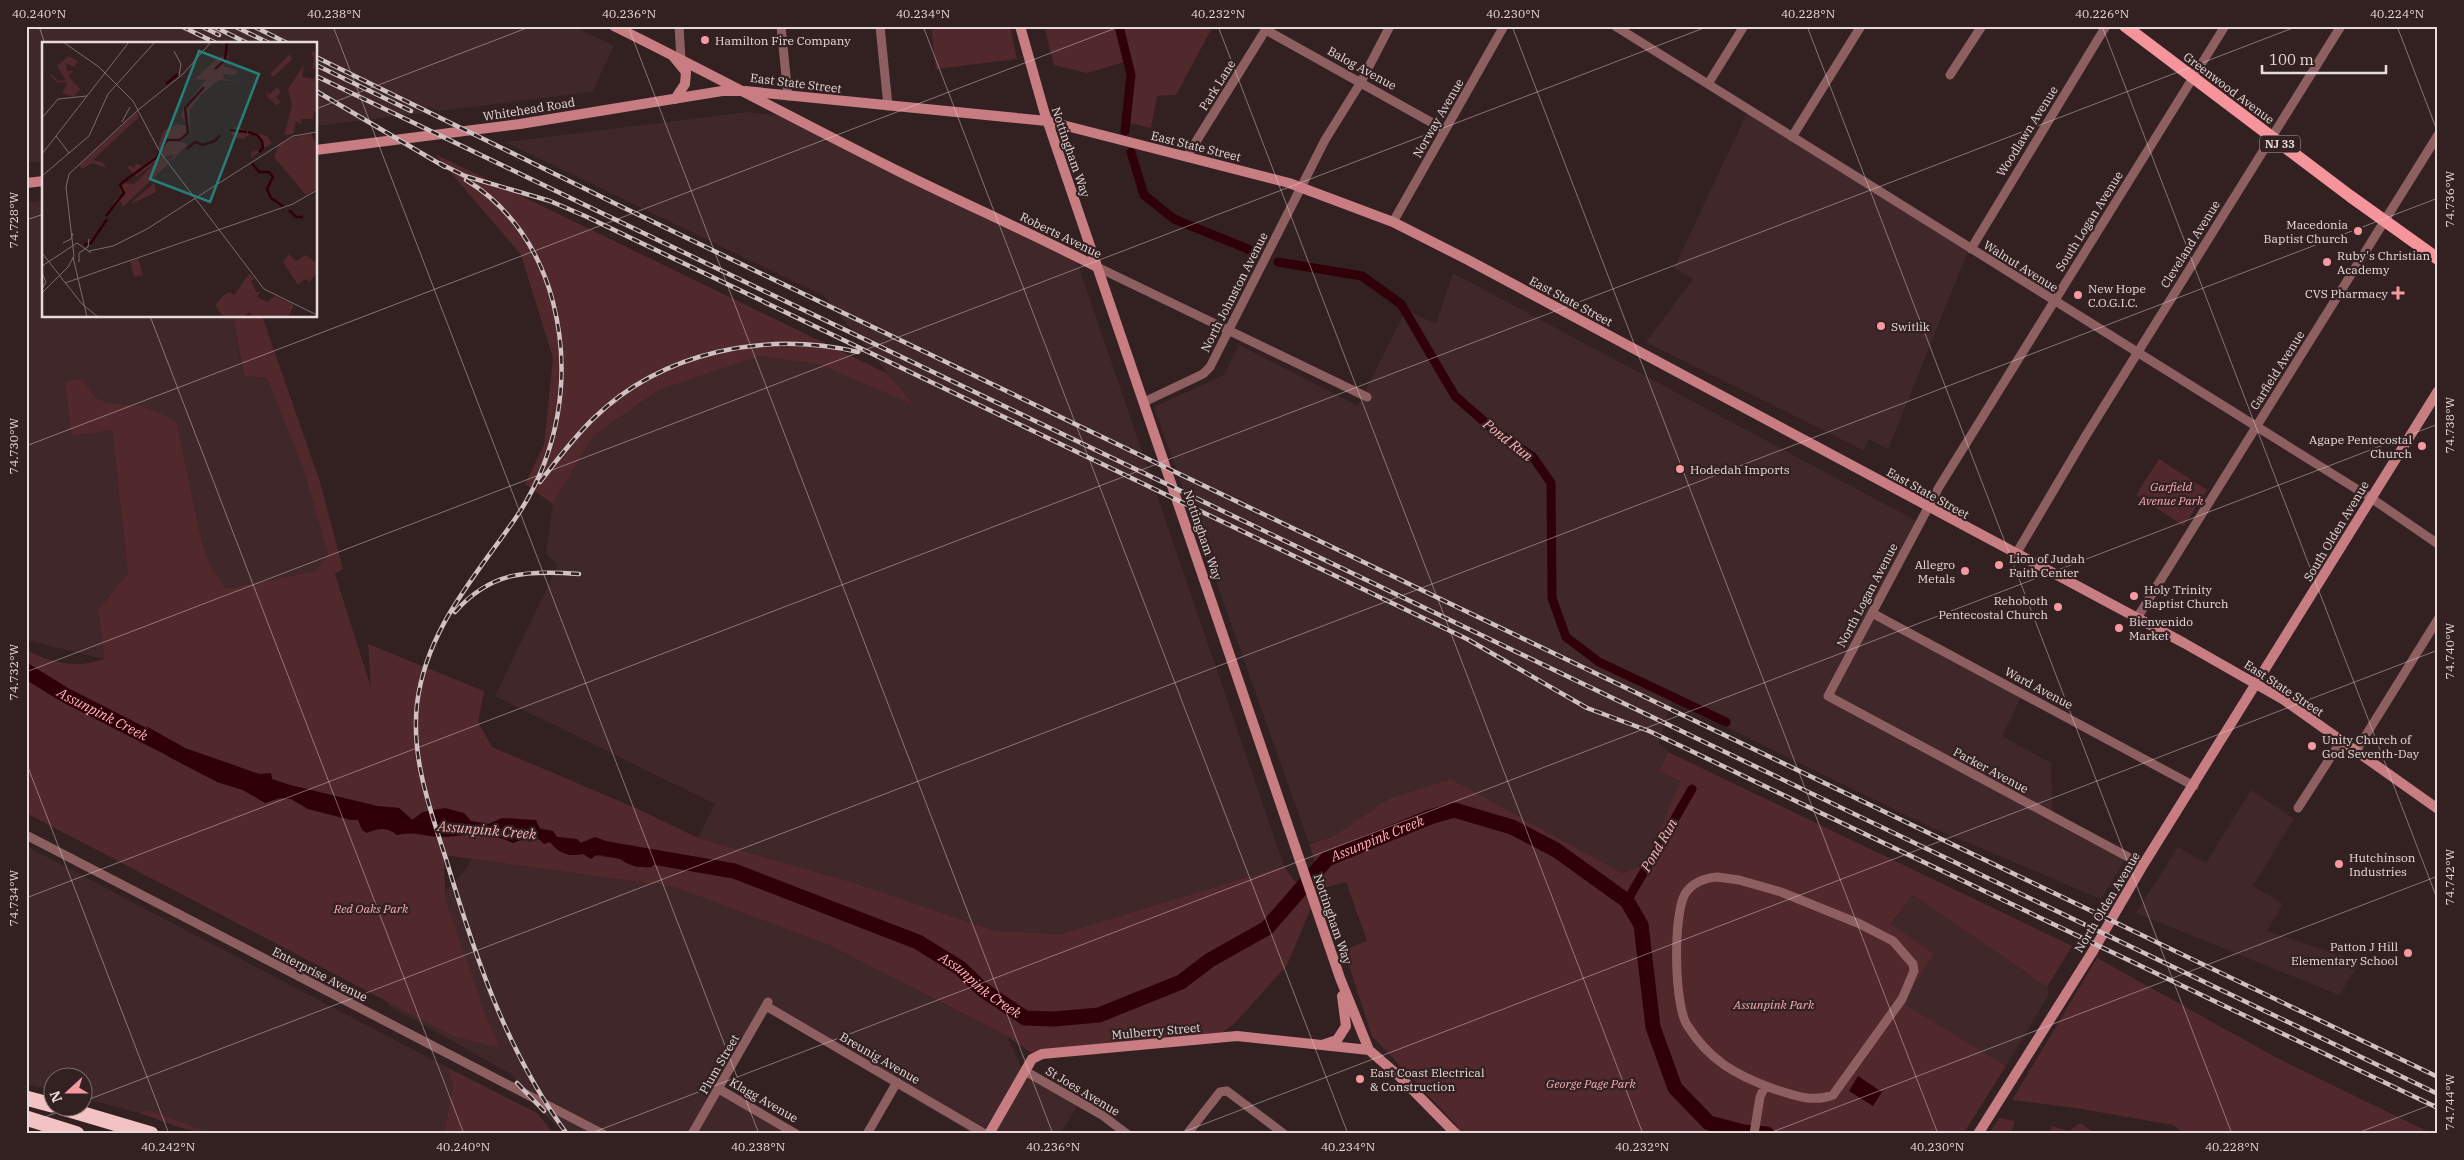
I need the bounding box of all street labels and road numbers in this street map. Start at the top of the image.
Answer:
street label: Balog Avenue [1325,43,1399,93]
street label: Greenwood Avenue [2181,49,2277,127]
street label: Park Lane [1196,57,1238,113]
street label: East State Street [749,70,843,96]
street label: Norway Avenue [1409,76,1467,160]
street label: Woodlawn Avenue [1993,83,2061,179]
street label: Whitehead Road [482,94,576,124]
street label: Nottingham Way [1049,105,1094,200]
street label: East State Street [1150,128,1242,164]
road number: NJ 33 [2260,136,2300,152]
street label: South Logan Avenue [2052,168,2126,274]
street label: Cleveland Avenue [2157,197,2223,291]
street label: Roberts Avenue [1018,209,1104,261]
street label: North Johnston Avenue [1197,229,1271,355]
street label: Walnut Avenue [1981,237,2061,295]
street label: East State Street [1527,273,1615,329]
street label: Garfield Avenue [2247,328,2307,412]
street label: East State Street [1884,464,1972,522]
street label: South Olden Avenue [2300,478,2372,584]
street label: Nottingham Way [1181,488,1226,583]
street label: North Logan Avenue [1833,540,1901,650]
street label: East State Street [2241,657,2327,719]
street label: Ward Avenue [2002,664,2076,712]
street label: Parker Avenue [1951,744,2031,796]
street label: North Olden Avenue [2071,849,2143,955]
street label: Nottingham Way [1311,872,1356,967]
street label: Enterprise Avenue [270,943,370,1005]
street label: Mulberry Street [1111,1020,1201,1042]
street label: Breunig Avenue [837,1029,923,1087]
street label: Plum Street [696,1031,742,1097]
street label: St Joes Avenue [1043,1063,1123,1119]
street label: Klagg Avenue [727,1074,801,1126]

